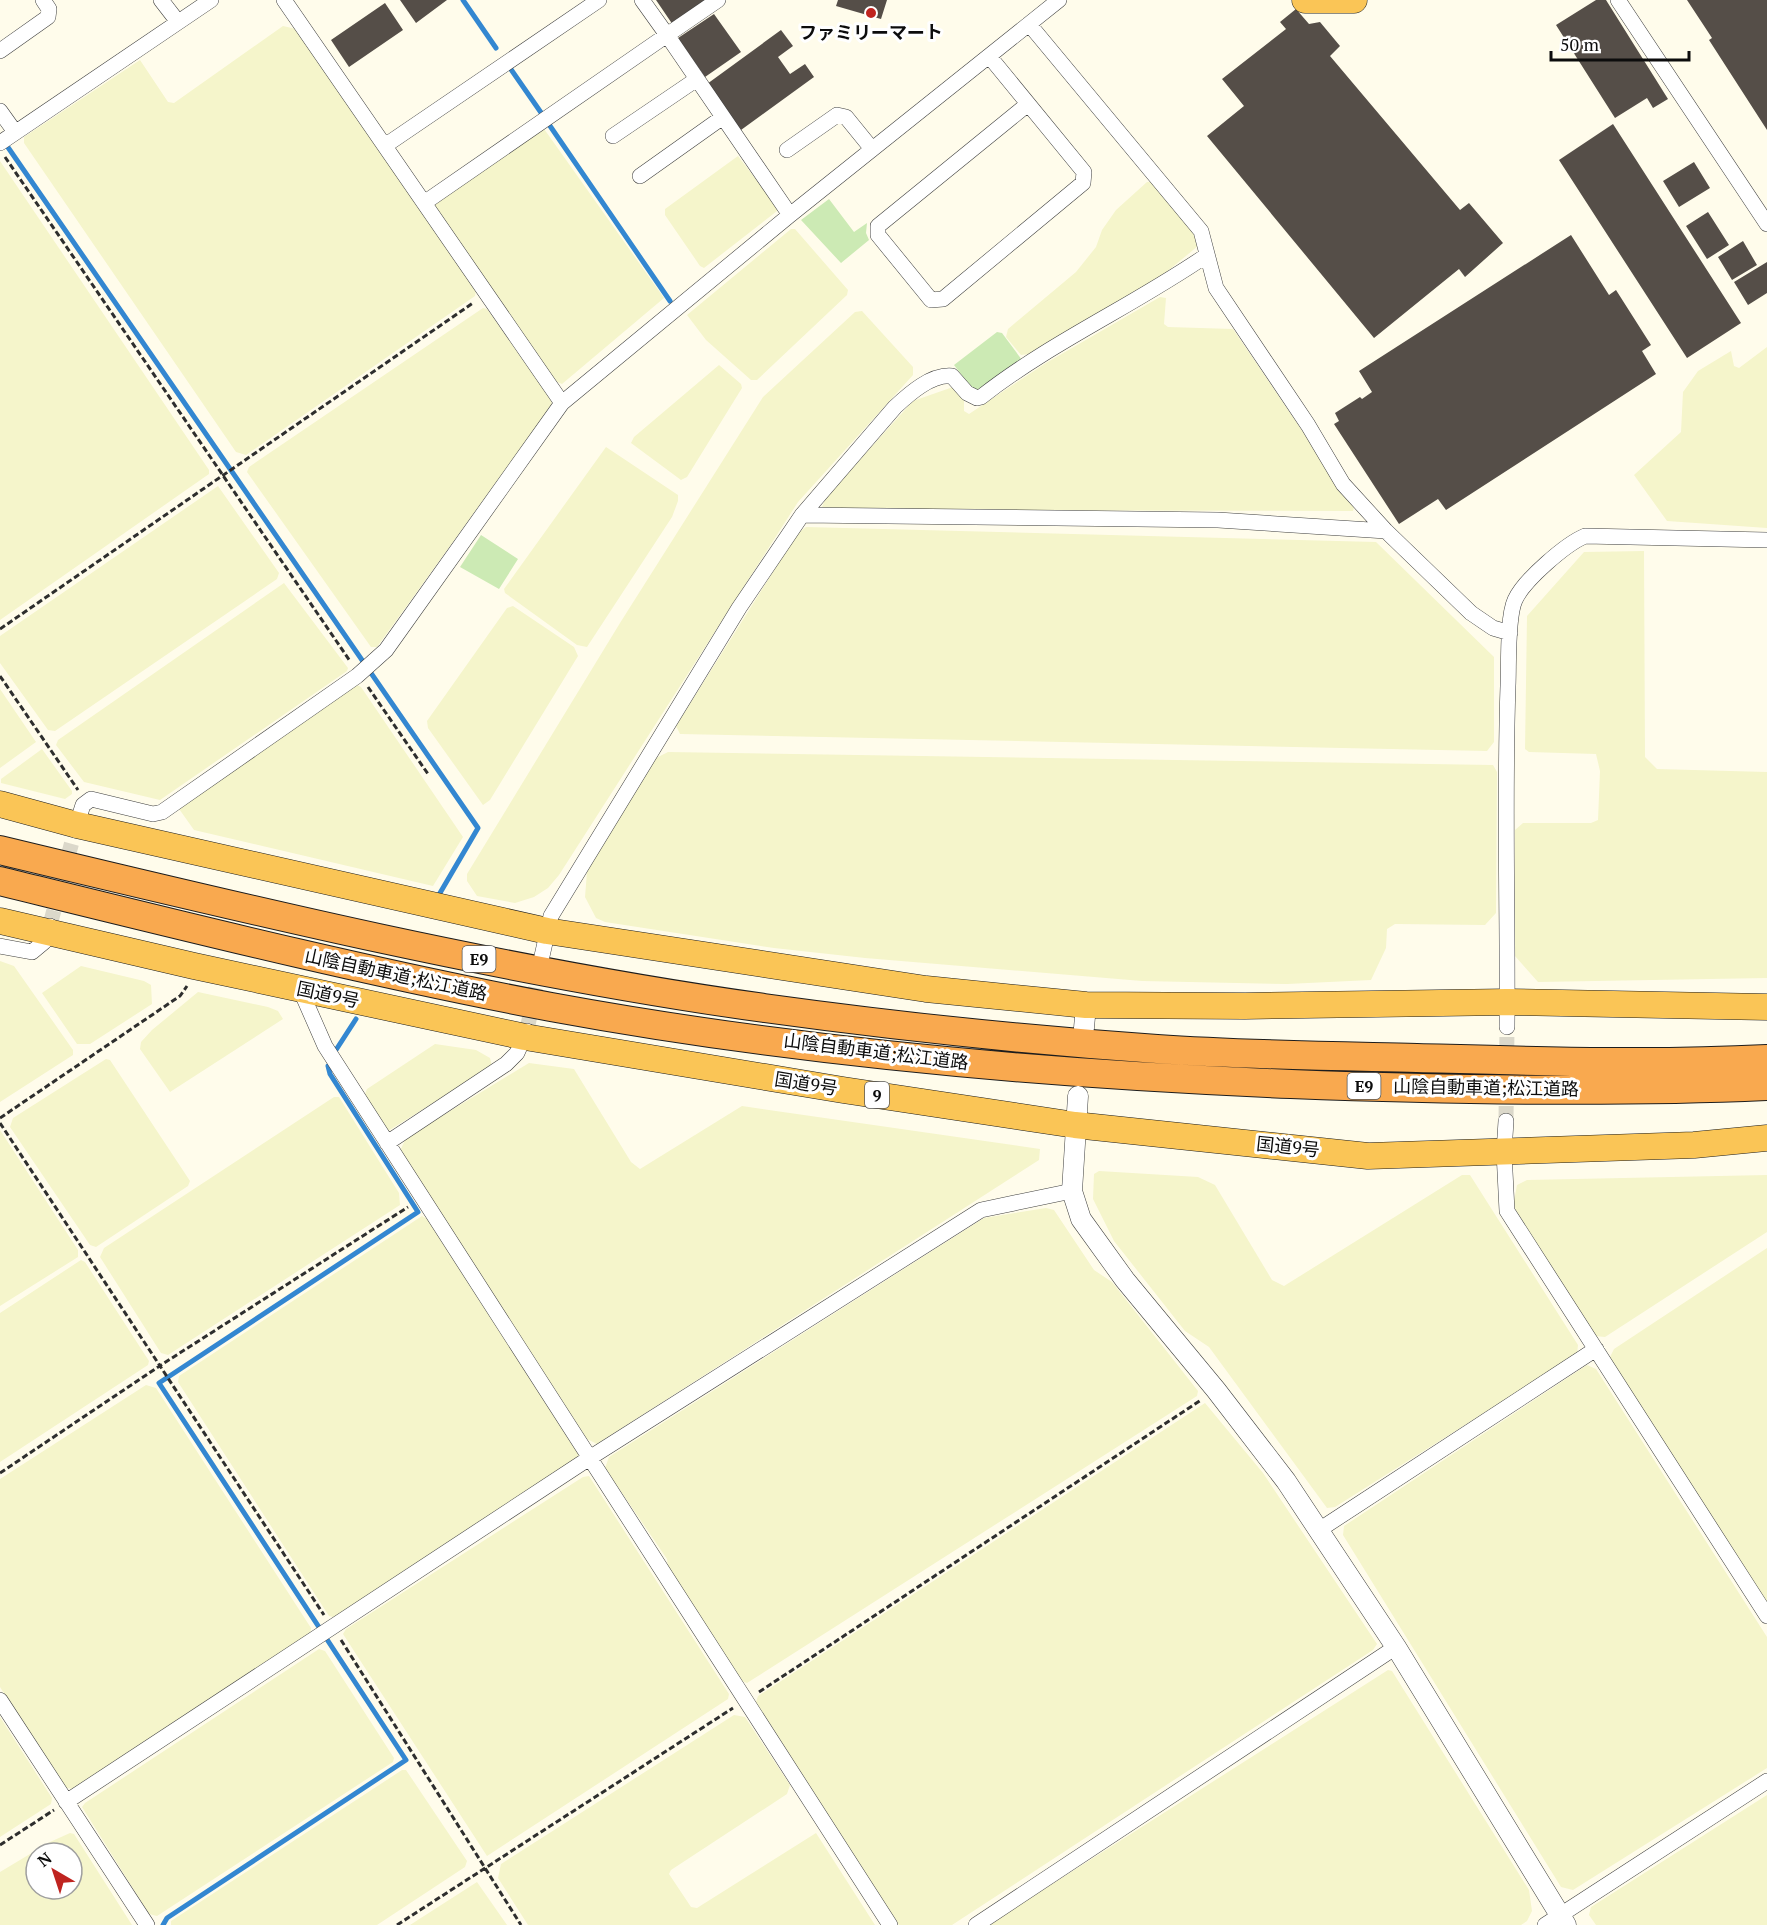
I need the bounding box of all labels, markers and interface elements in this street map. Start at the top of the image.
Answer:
marker: ファミリーマート [864,6,878,20]
place label: ファミリーマート [799,20,943,44]
scale bar [1551,24,1689,62]
text: 50 m [1560,32,1600,56]
street label: 山陰自動車道;松江道路 [303,943,490,1005]
road number: E9 [462,946,496,972]
street label: 国道9号 [295,976,362,1012]
street label: 山陰自動車道;松江道路 [782,1028,970,1074]
street label: 国道9号 [773,1066,839,1100]
road number: E9 [1348,1073,1380,1099]
street label: 山陰自動車道;松江道路 [1393,1073,1579,1101]
road number: 9 [865,1082,889,1108]
street label: 国道9号 [1255,1131,1321,1161]
north arrow [24,1841,84,1901]
text: N [33,1847,56,1872]

